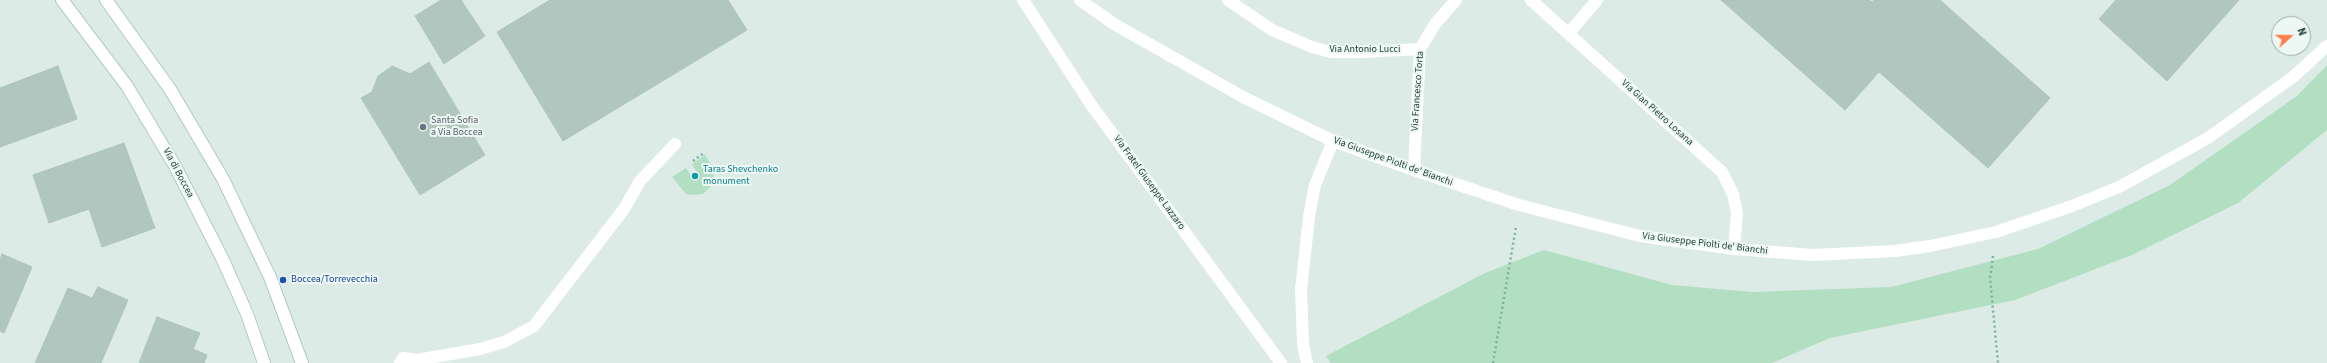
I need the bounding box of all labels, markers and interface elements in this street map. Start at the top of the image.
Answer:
north arrow [2271,16,2311,56]
text: N [2293,26,2310,38]
street label: Via Antonio Lucci [1329,44,1401,56]
street label: Via Francesco Torta [1409,51,1427,131]
street label: Via Gian Pietro Losana [1618,77,1696,149]
place label: Santa Sofia a Via Boccea [431,115,483,138]
marker: Santa Sofia a Via Boccea [418,122,428,132]
street label: Via Fratel Giuseppe Lazzaro [1111,134,1187,232]
street label: Via Giuseppe Piolti de' Bianchi [1332,135,1454,189]
street label: Via di Boccea [160,146,196,200]
place label: Taras Shevchenko monument [703,164,778,188]
marker: Taras Shevchenko monument [690,171,700,181]
street label: Via Giuseppe Piolti de' Bianchi [1642,230,1768,258]
place label: Boccea/Torrevecchia [291,274,378,286]
marker: Boccea/Torrevecchia [278,275,288,285]

